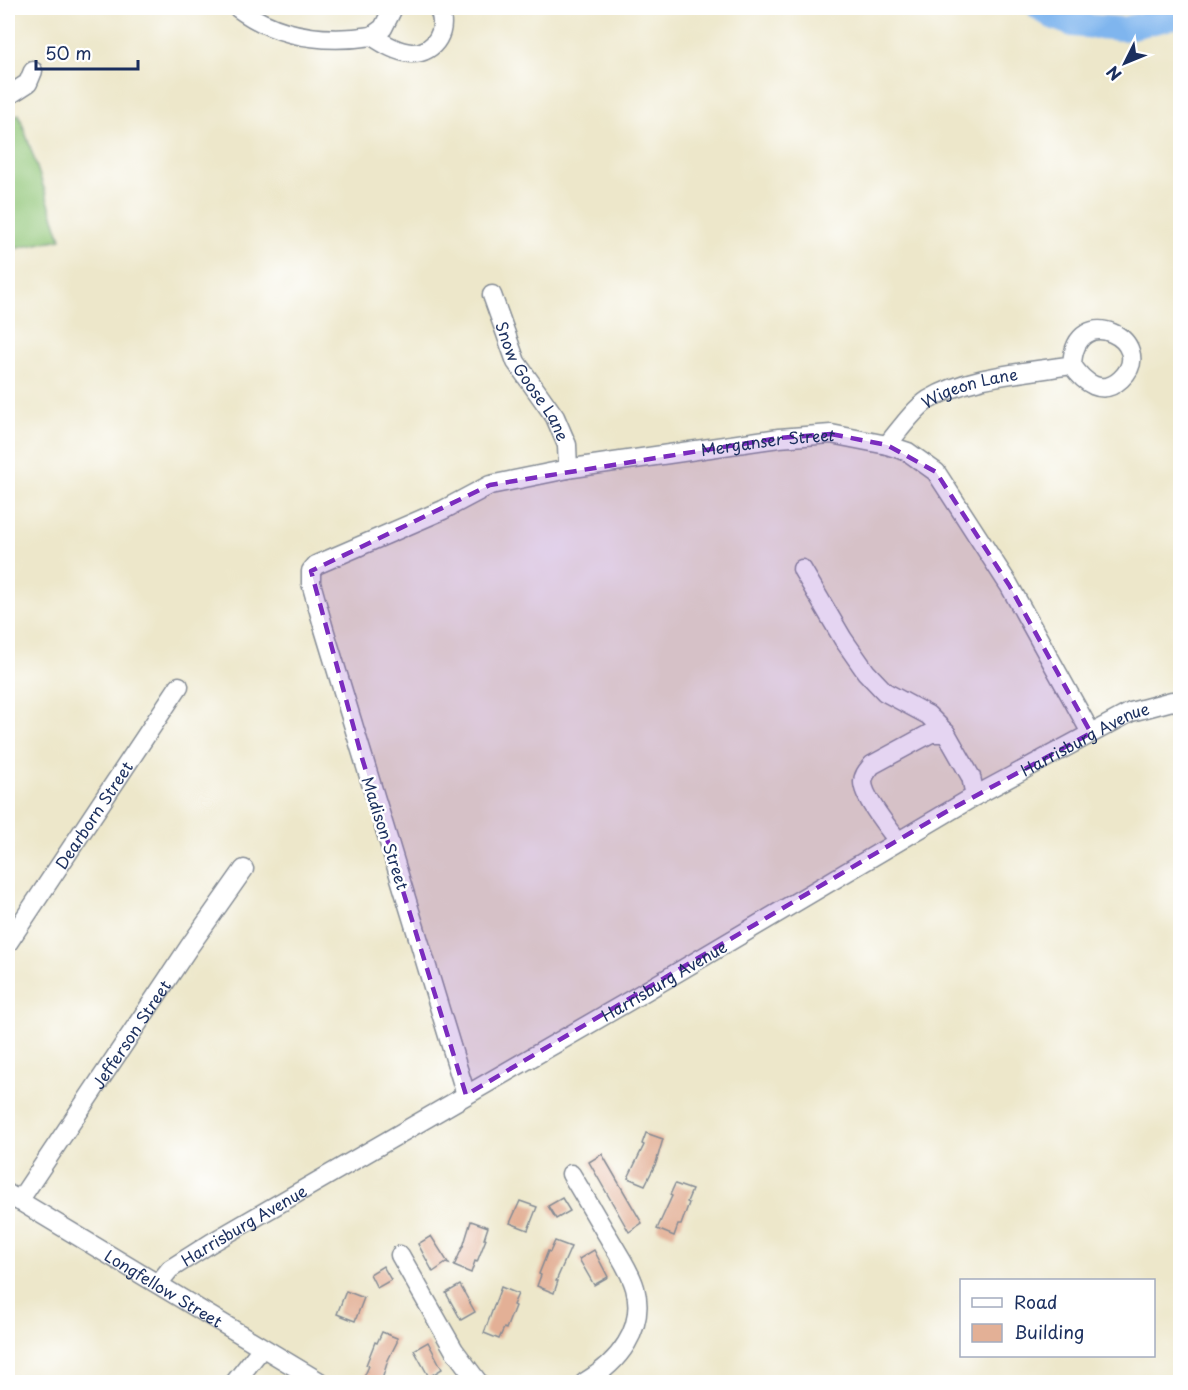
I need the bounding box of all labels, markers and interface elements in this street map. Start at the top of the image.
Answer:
scale bar [36,33,138,71]
north arrow [1095,33,1155,93]
text: 50 m [45,39,92,66]
text: N [1100,61,1126,87]
street label: Snow Goose Lane [490,318,576,444]
street label: Wigeon Lane [917,361,1020,413]
street label: Merganser Street [699,422,838,461]
street label: Harrisburg Avenue [1016,696,1152,782]
street label: Dearborn Street [49,756,138,874]
street label: Madison Street [356,773,416,893]
street label: Harrisburg Avenue [596,934,731,1027]
street label: Jefferson Street [86,974,176,1093]
street label: Harrisburg Avenue [176,1178,311,1271]
street label: Longfellow Street [100,1243,228,1333]
legend [960,1279,1155,1357]
text: Road [1014,1288,1058,1315]
text: Building [1014,1318,1084,1345]

